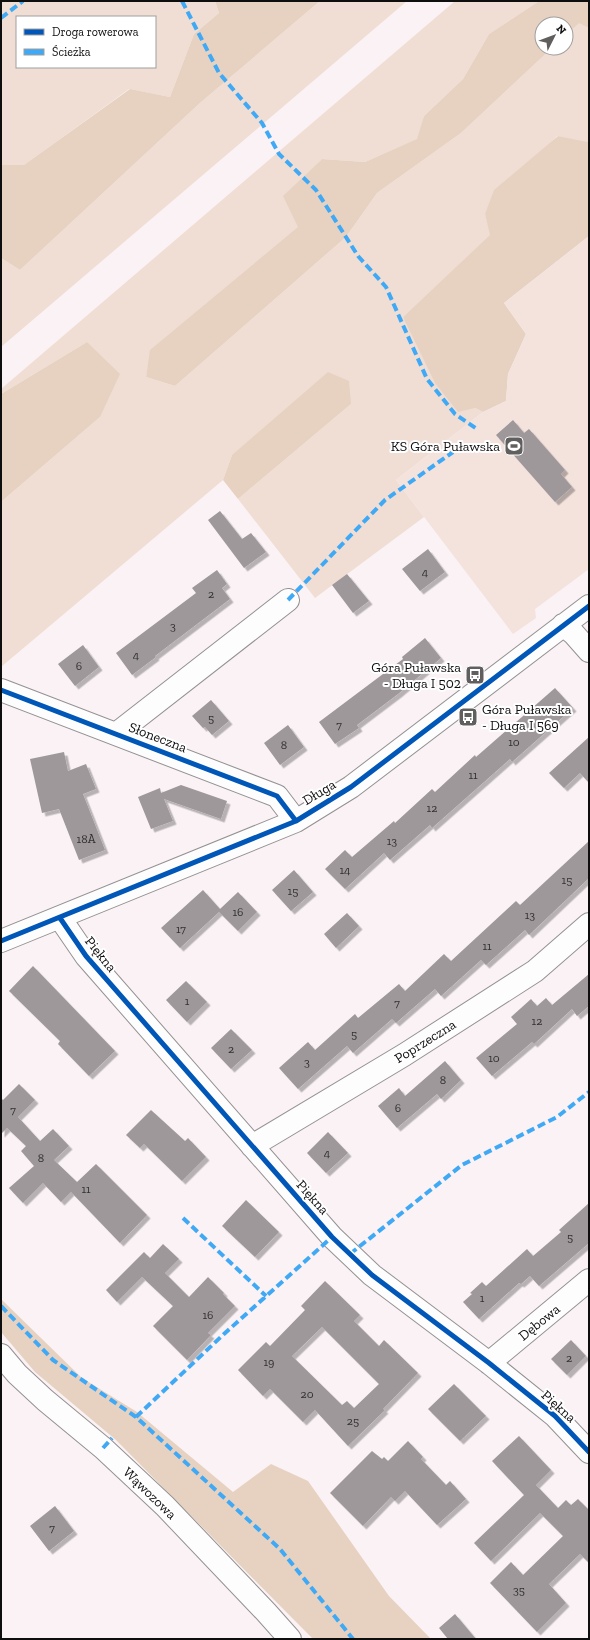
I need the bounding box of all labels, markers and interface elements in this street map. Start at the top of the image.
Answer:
legend [16,16,156,68]
north arrow [534,16,574,56]
text: N [553,22,569,38]
text: Droga rowerowa [52,25,139,39]
text: Ścieżka [52,44,91,59]
sports icon: KS Góra Puławska [503,435,525,457]
place label: KS Góra Puławska [391,438,500,455]
house number: 4 [422,565,429,579]
house number: 2 [208,587,214,601]
house number: 3 [170,619,176,633]
house number: 4 [133,648,140,662]
house number: 6 [76,659,82,673]
place label: Góra Puławska - Długa I 502 [371,659,461,692]
bus stop icon: Góra Puławska - Długa I 502 [464,664,486,686]
place label: Góra Puławska - Długa I 569 [482,701,572,734]
bus stop icon: Góra Puławska - Długa I 569 [457,706,479,728]
house number: 5 [208,711,214,725]
house number: 7 [336,718,342,732]
street label: Słoneczna [126,719,189,756]
house number: 10 [508,735,520,749]
house number: 8 [281,738,287,752]
house number: 11 [468,768,478,782]
street label: Długa [300,776,339,809]
house number: 12 [427,801,437,815]
house number: 18A [77,832,96,846]
house number: 13 [387,834,397,848]
house number: 14 [339,863,351,877]
house number: 15 [562,873,572,887]
house number: 15 [288,884,298,898]
house number: 16 [233,905,244,919]
house number: 13 [525,908,535,922]
house number: 17 [176,922,186,936]
street label: Piękna [81,933,120,976]
house number: 11 [482,939,492,953]
house number: 1 [185,994,190,1008]
house number: 7 [394,996,400,1010]
house number: 12 [532,1014,542,1028]
street label: Poprzeczna [391,1016,459,1067]
house number: 5 [351,1027,357,1041]
house number: 2 [228,1042,234,1056]
house number: 10 [488,1051,500,1065]
house number: 3 [304,1055,310,1069]
house number: 8 [440,1073,446,1087]
house number: 6 [395,1101,401,1115]
house number: 7 [10,1103,16,1117]
house number: 4 [324,1146,331,1160]
house number: 8 [38,1151,44,1165]
street label: Piękna [293,1177,333,1218]
house number: 11 [81,1182,91,1196]
house number: 5 [567,1230,573,1244]
house number: 1 [480,1291,485,1305]
street label: Dębowa [515,1300,564,1344]
house number: 16 [203,1308,214,1322]
house number: 2 [566,1351,572,1365]
house number: 19 [264,1355,275,1369]
street label: Piękna [538,1386,580,1426]
house number: 20 [300,1387,314,1401]
house number: 25 [347,1414,359,1428]
street label: Wąwozowa [119,1464,180,1523]
house number: 7 [49,1521,55,1535]
house number: 35 [513,1583,525,1597]

